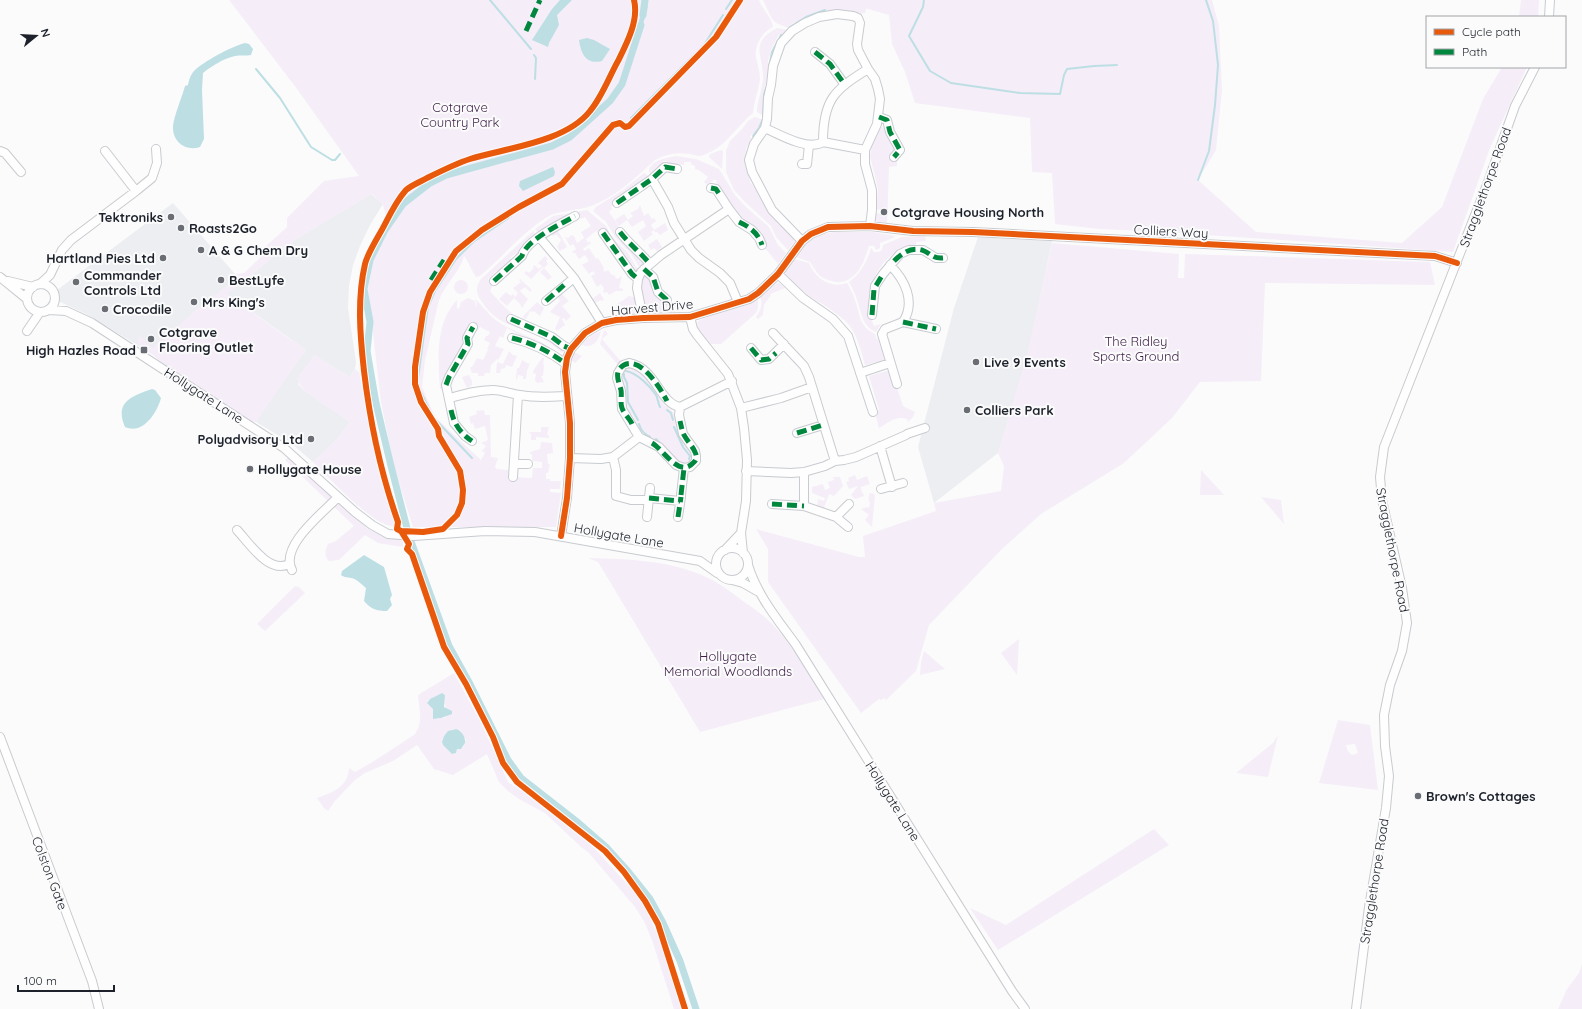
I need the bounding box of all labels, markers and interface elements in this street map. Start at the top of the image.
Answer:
north arrow [16,16,56,56]
legend [1426,16,1566,68]
text: Cycle path [1462,24,1521,39]
text: N [38,27,53,39]
text: Path [1462,44,1487,59]
park label: Cotgrave Country Park [420,99,500,130]
street label: Stragglethorpe Road [1456,125,1514,249]
place label: Cotgrave Housing North [892,204,1044,220]
marker: Cotgrave Housing North [879,207,889,217]
place label: Tektroniks [98,209,163,225]
marker: Tektroniks [166,212,176,222]
place label: Roasts2Go [189,220,257,236]
street label: Colliers Way [1133,221,1209,241]
marker: Roasts2Go [176,223,186,233]
place label: A & G Chem Dry [209,242,308,258]
marker: A & G Chem Dry [196,245,206,255]
place label: Hartland Pies Ltd [46,250,155,266]
marker: Hartland Pies Ltd [158,253,168,263]
place label: Commander Controls Ltd [84,267,162,298]
place label: BestLyfe [229,272,285,288]
marker: BestLyfe [216,275,226,285]
marker: Commander Controls Ltd [71,277,81,287]
place label: Mrs King's [202,294,265,310]
street label: Harvest Drive [610,295,694,319]
marker: Mrs King's [189,297,199,307]
place label: Crocodile [113,301,172,317]
marker: Crocodile [100,304,110,314]
place label: Cotgrave Flooring Outlet [159,324,253,355]
park label: The Ridley Sports Ground [1093,333,1179,364]
marker: Cotgrave Flooring Outlet [146,334,156,344]
place label: High Hazles Road [26,342,136,358]
marker: High Hazles Road [139,345,149,355]
place label: Live 9 Events [984,354,1066,370]
marker: Live 9 Events [971,357,981,367]
street label: Hollygate Lane [161,364,247,426]
place label: Colliers Park [975,402,1054,418]
marker: Colliers Park [962,405,972,415]
place label: Polyadvisory Ltd [198,431,303,447]
marker: Polyadvisory Ltd [306,434,316,444]
place label: Hollygate House [258,461,362,477]
marker: Hollygate House [245,464,255,474]
street label: Stragglethorpe Road [1373,486,1413,614]
street label: Hollygate Lane [573,519,665,551]
park label: Hollygate Memorial Woodlands [664,648,792,679]
street label: Hollygate Lane [862,758,924,844]
place label: Brown's Cottages [1426,788,1535,804]
marker: Brown's Cottages [1413,791,1423,801]
street label: Stragglethorpe Road [1356,817,1392,945]
street label: Colston Gate [29,834,71,912]
scale bar [18,967,114,993]
text: 100 m [24,973,57,988]

